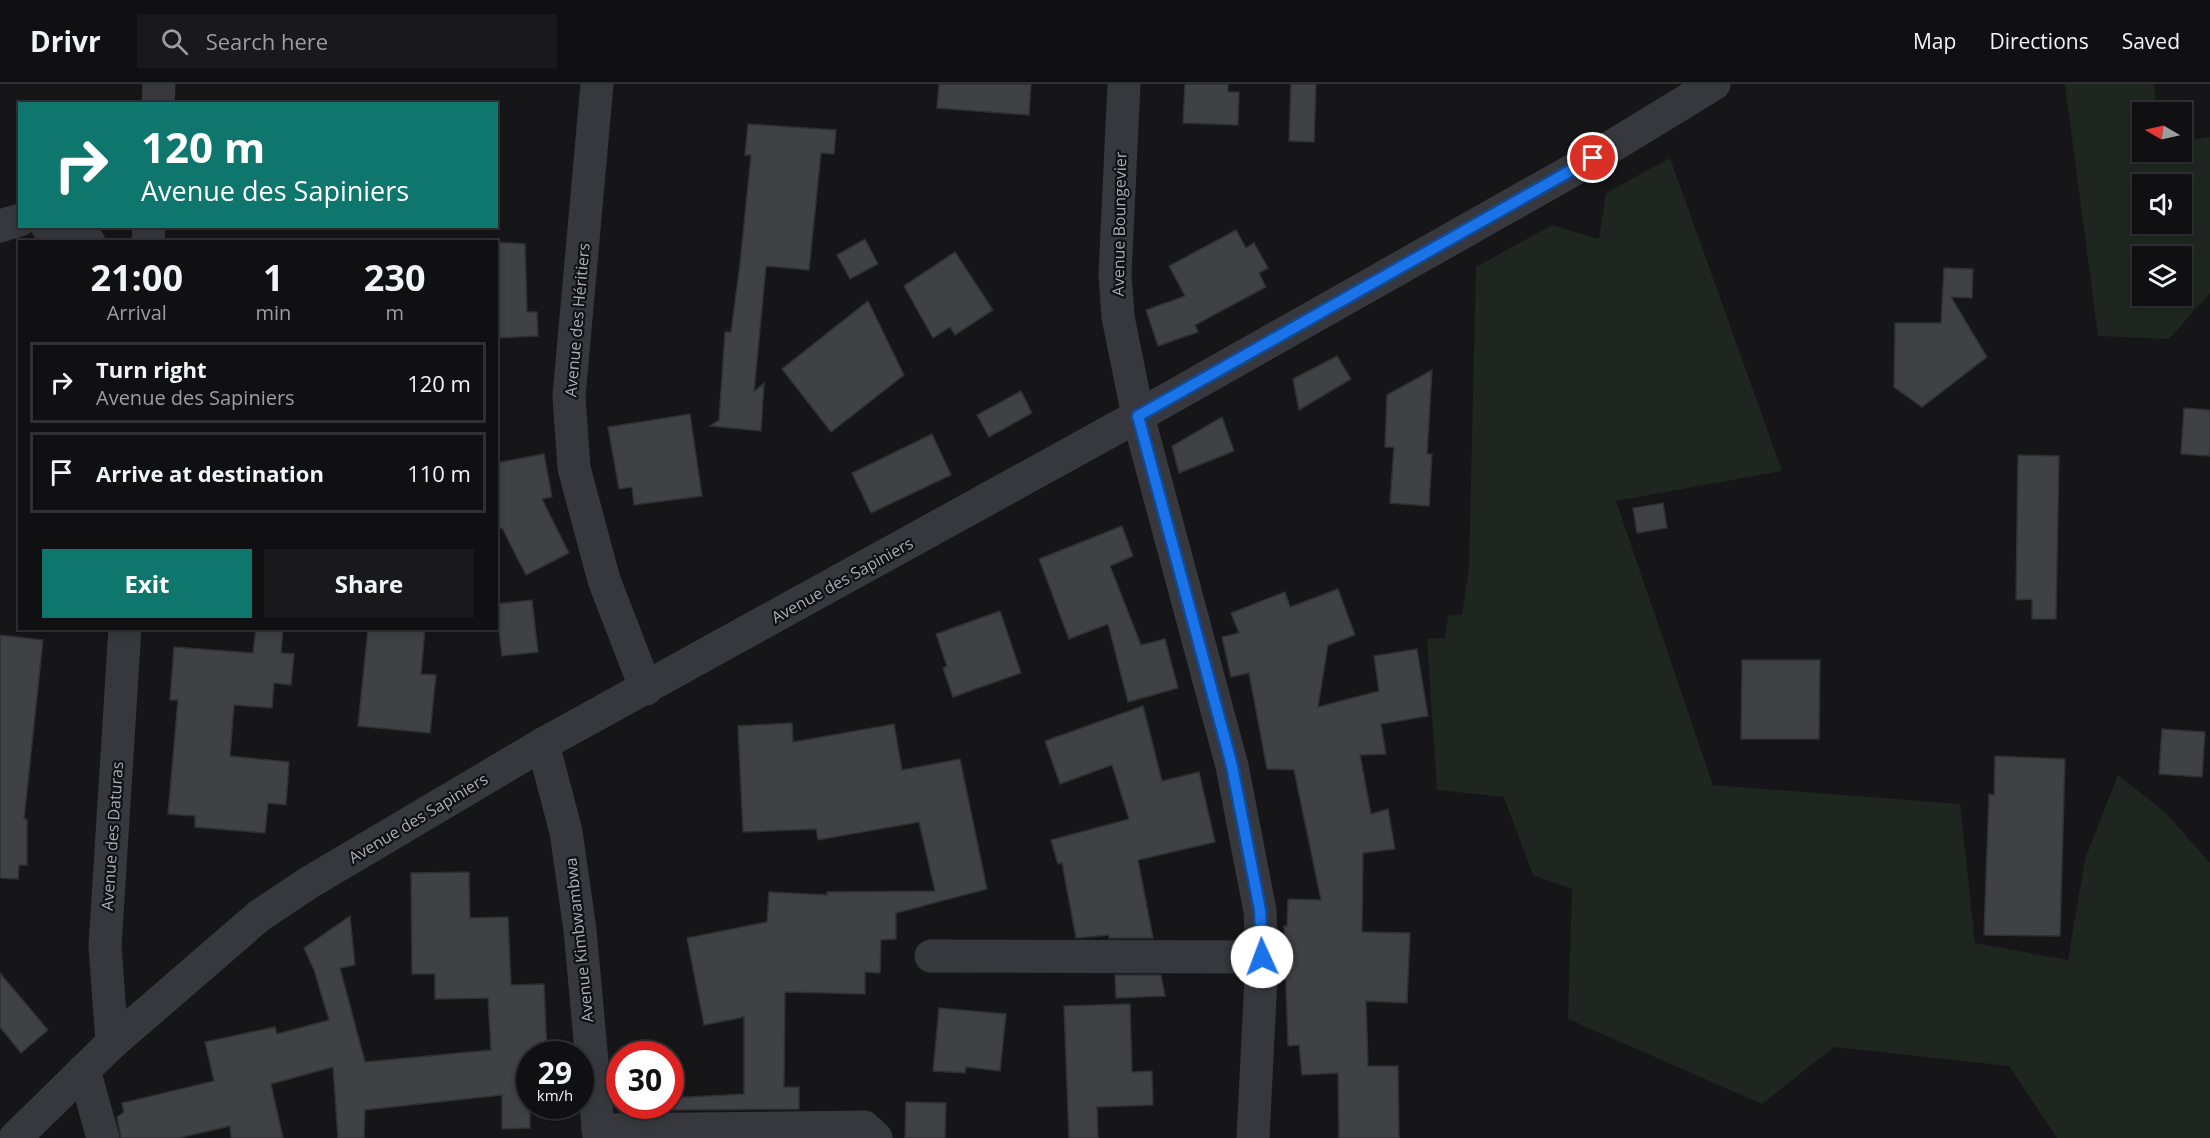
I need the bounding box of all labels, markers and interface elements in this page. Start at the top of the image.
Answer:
search box [137,14,557,68]
text: Drivr [30,22,101,60]
icon: search [158,25,191,58]
text: Search here [206,26,328,56]
text: Map [1913,27,1956,55]
text: Directions [1989,27,2089,55]
text: Saved [2122,27,2180,55]
north arrow [2132,102,2192,162]
map controls [2132,102,2192,306]
text: 120 m [141,118,265,175]
icon: right [42,126,120,204]
pin [1567,132,1618,183]
icon: arrive [1576,141,1609,174]
street label: Avenue Boungevier [1107,151,1131,297]
text: Avenue des Sapiniers [141,172,409,209]
button: sound [2132,174,2192,234]
street label: Avenue des Héritiers [559,242,595,398]
button: layers [2132,246,2192,306]
text: 21:00 [90,253,183,302]
text: 1 [263,253,284,302]
text: 230 [364,253,426,302]
text: Arrival [107,299,167,326]
text: min [255,299,291,326]
text: m [385,299,404,326]
text: Turn right [96,354,207,384]
icon: right [45,366,78,399]
text: 120 m [407,368,471,398]
text: Avenue des Sapiniers [96,384,295,411]
icon: arrive [45,456,78,489]
text: Arrive at destination [96,458,324,488]
text: 110 m [407,458,471,488]
street label: Avenue des Sapiniers [767,532,917,628]
button: Exit [42,549,252,618]
button: Share [264,549,474,618]
street label: Avenue des Daturas [96,761,128,911]
street label: Avenue des Sapiniers [344,768,492,868]
street label: Avenue Kimbwambwa [559,857,599,1023]
position arrow [1230,925,1294,989]
speed limit sign: 30 [606,1041,684,1119]
text: 29 [538,1052,572,1093]
text: km/h [537,1085,573,1105]

